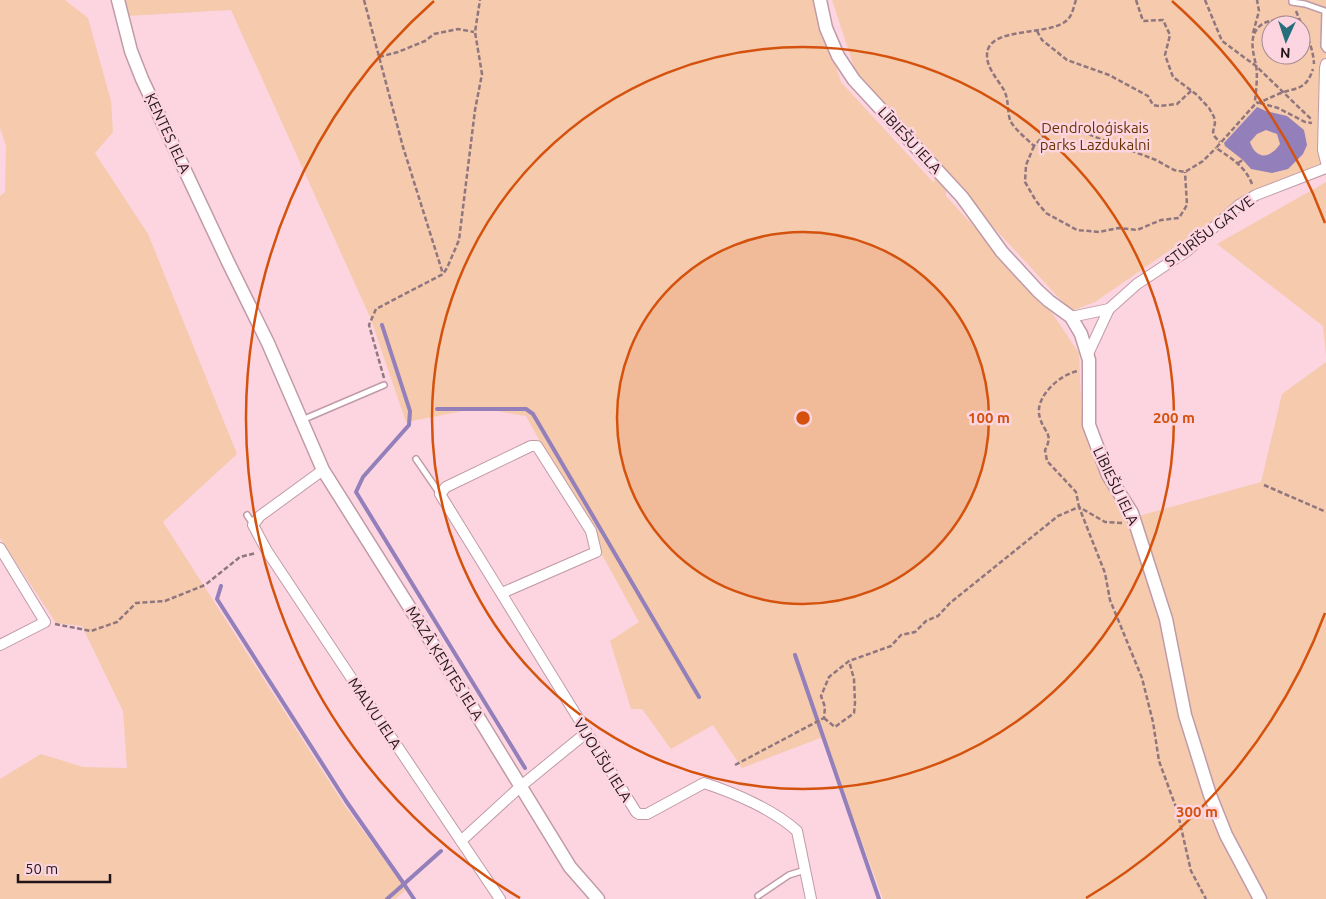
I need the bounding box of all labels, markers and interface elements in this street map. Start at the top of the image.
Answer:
north arrow [1261,15,1311,65]
text: N [1280,45,1291,61]
street label: ĶENTES IELA [142,90,194,176]
street label: LĪBIEŠU IELA [875,103,945,177]
park label: Dendroloģiskais parks Lazdukalni [1040,119,1150,153]
street label: STŪRĪŠU GATVE [1161,192,1257,270]
centre of rings [794,409,812,427]
text: 100 m [968,409,1010,426]
text: 200 m [1153,409,1195,426]
street label: LĪBIEŠU IELA [1090,444,1142,528]
street label: MAZĀ ĶENTES IELA [403,603,487,723]
street label: MALVU IELA [345,674,405,752]
street label: VIJOLĪŠU IELA [570,715,636,805]
text: 300 m [1176,803,1218,820]
scale bar [18,852,110,884]
text: 50 m [25,860,58,877]

